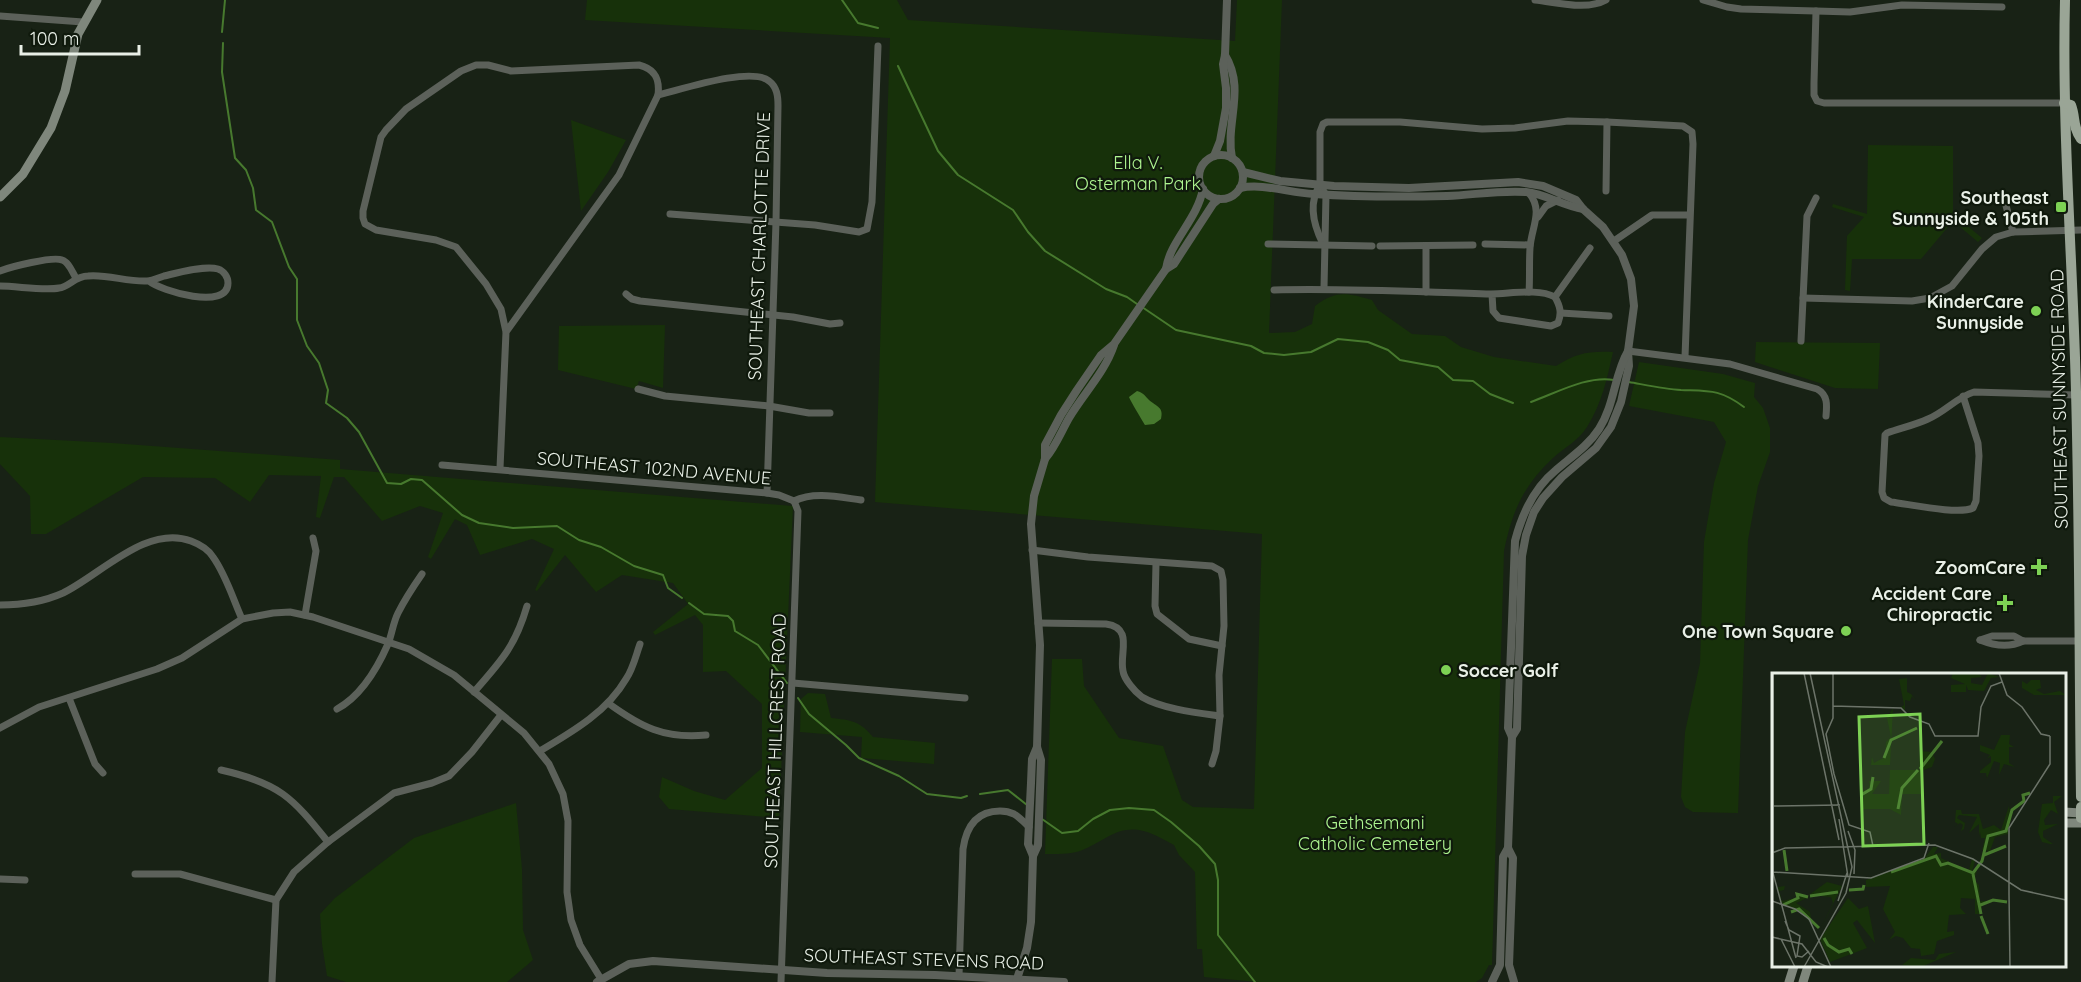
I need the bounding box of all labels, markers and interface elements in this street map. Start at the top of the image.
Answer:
scale bar [21,18,140,56]
text: 100 m [30,27,79,50]
street label: SOUTHEAST CHARLOTTE DRIVE [743,111,775,381]
park label: Ella V. Osterman Park [1075,151,1201,195]
place label: Southeast Sunnyside & 105th [1892,186,2049,230]
marker: Southeast Sunnyside & 105th [2054,200,2068,214]
street label: SOUTHEAST SUNNYSIDE ROAD [2045,269,2073,529]
place label: KinderCare Sunnyside [1927,290,2024,334]
marker: KinderCare Sunnyside [2029,304,2043,318]
street label: SOUTHEAST 102ND AVENUE [536,446,772,490]
place label: ZoomCare [1935,556,2026,579]
marker: ZoomCare [2030,558,2048,576]
place label: Accident Care Chiropractic [1872,582,1992,626]
marker: Accident Care Chiropractic [1996,594,2014,612]
street label: SOUTHEAST HILLCREST ROAD [759,613,791,869]
place label: One Town Square [1682,620,1834,643]
marker: One Town Square [1839,624,1853,638]
place label: Soccer Golf [1458,659,1559,682]
marker: Soccer Golf [1439,663,1453,677]
inset map [1772,673,2066,967]
park label: Gethsemani Catholic Cemetery [1298,811,1452,855]
street label: SOUTHEAST STEVENS ROAD [804,943,1044,975]

